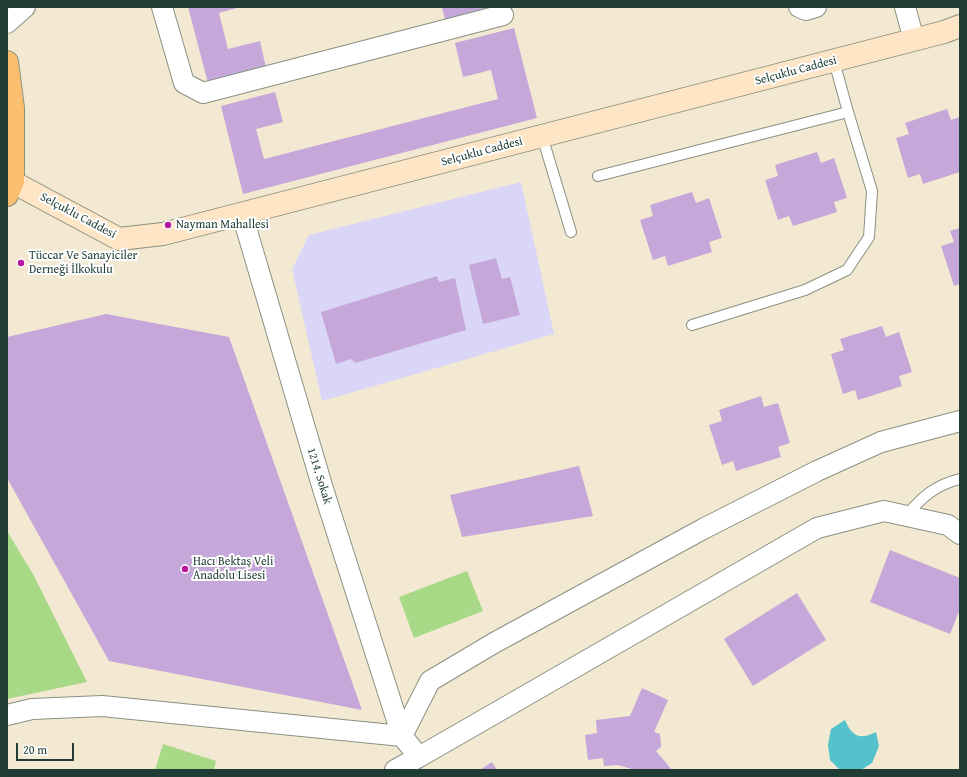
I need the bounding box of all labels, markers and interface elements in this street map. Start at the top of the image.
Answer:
street label: Selçuklu Caddesi [754,53,838,89]
street label: Selçuklu Caddesi [440,134,524,170]
street label: Selçuklu Caddesi [38,190,118,242]
place label: Nayman Mahallesi [176,218,269,232]
marker: Nayman Mahallesi [163,220,173,230]
place label: Tüccar Ve Sanayiciler Derneği İlkokulu [29,249,137,277]
marker: Tüccar Ve Sanayiciler Derneği İlkokulu [16,258,26,268]
street label: 1214. Sokak [304,446,334,506]
place label: Hacı Bektaş Veli Anadolu Lisesi [193,555,273,583]
marker: Hacı Bektaş Veli Anadolu Lisesi [180,564,190,574]
scale bar [18,735,76,761]
text: 20 m [23,741,47,758]

